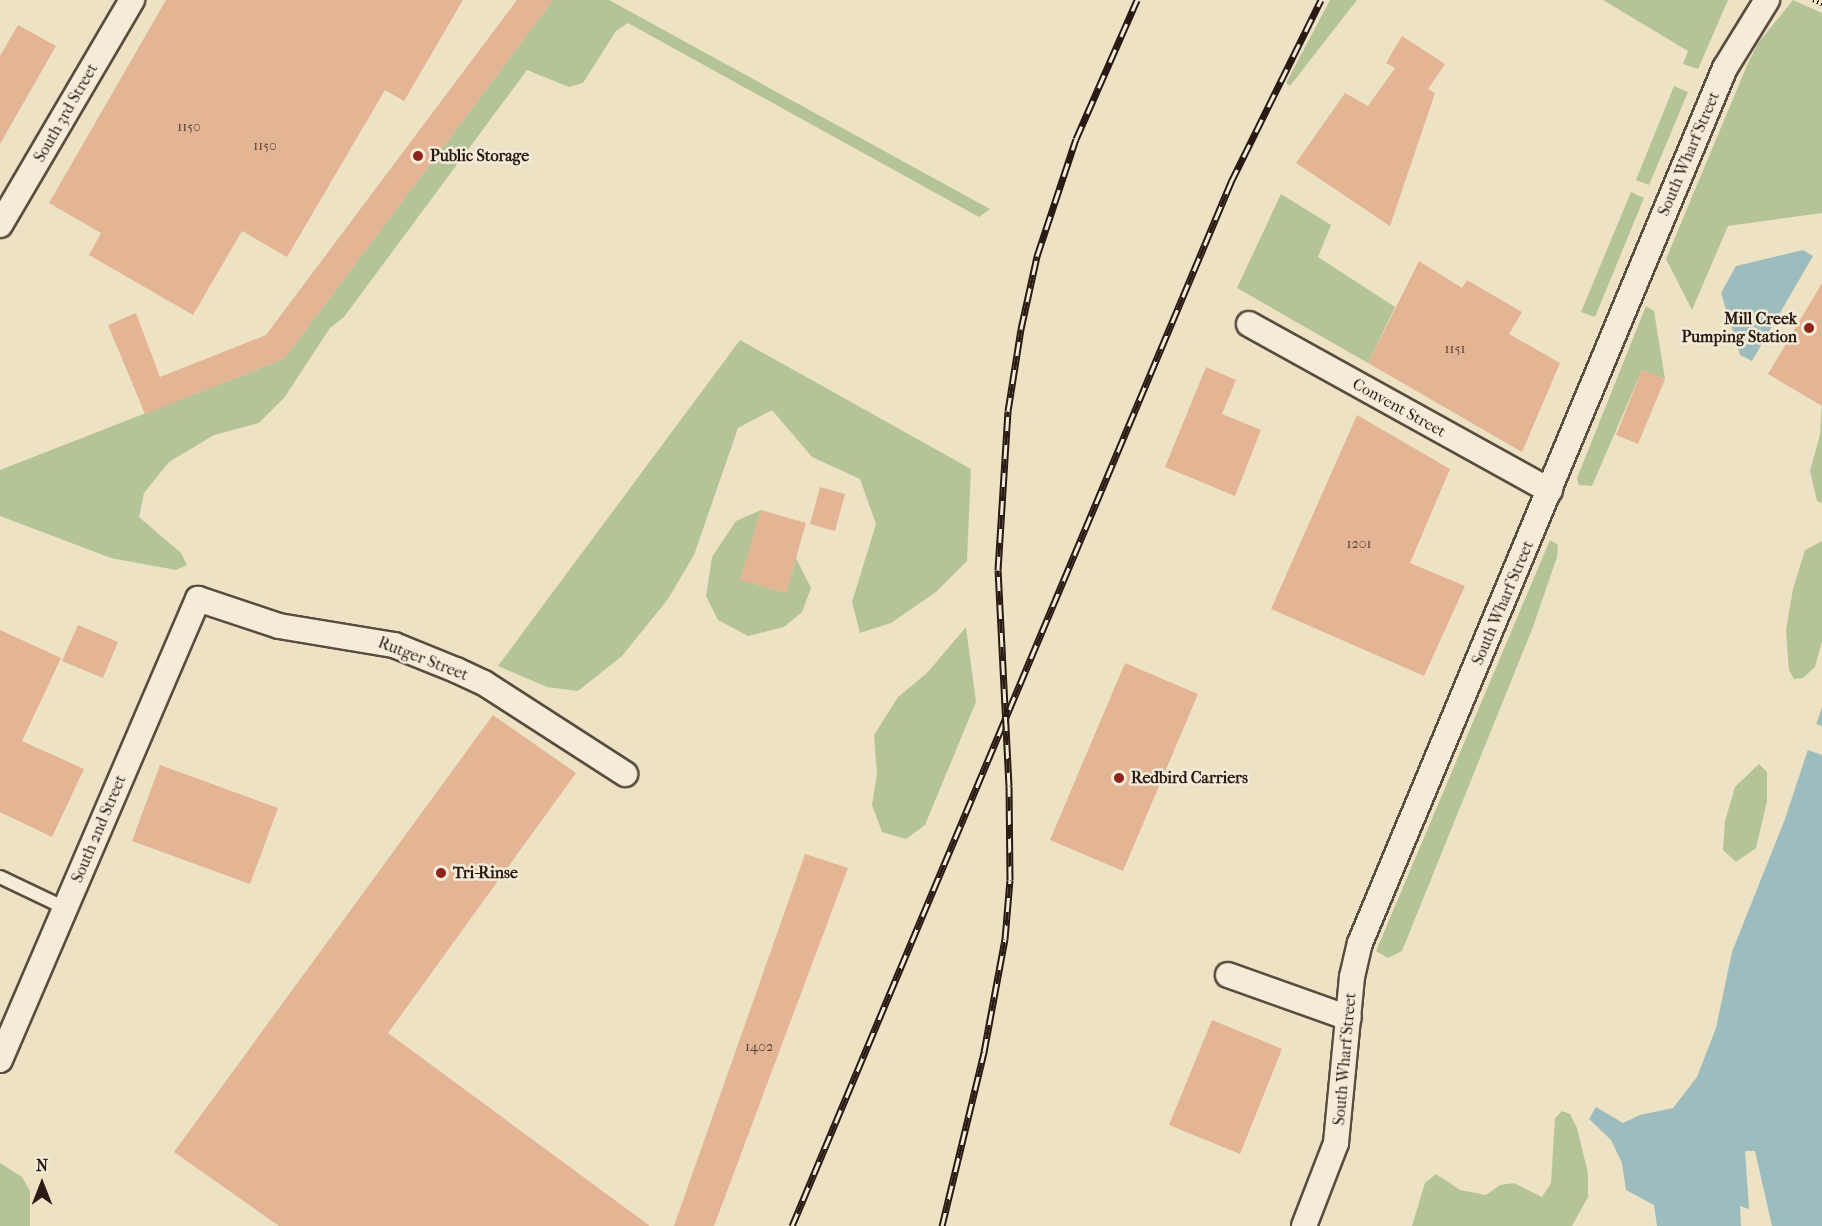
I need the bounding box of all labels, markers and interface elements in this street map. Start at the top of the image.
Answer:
street label: South 3rd Street [30,60,102,166]
street label: South Wharf Street [1654,89,1724,219]
house number: 1150 [177,119,201,135]
house number: 1150 [253,138,277,154]
place label: Public Storage [430,146,529,166]
marker: Public Storage [411,149,425,163]
place label: Mill Creek Pumping Station [1681,309,1797,347]
marker: Mill Creek Pumping Station [1802,321,1816,335]
house number: 1151 [1445,341,1465,357]
street label: Convent Street [1349,374,1449,442]
house number: 1201 [1347,536,1371,552]
street label: South Wharf Street [1468,538,1538,668]
street label: Rutger Street [375,633,471,685]
place label: Redbird Carriers [1131,768,1248,788]
marker: Redbird Carriers [1112,771,1126,785]
street label: South 2nd Street [68,772,130,886]
place label: Tri-Rinse [453,863,518,883]
marker: Tri-Rinse [434,866,448,880]
street label: South Wharf Street [1330,992,1360,1126]
house number: 1402 [745,1039,773,1055]
north arrow [12,1154,72,1214]
text: N [36,1156,48,1175]

